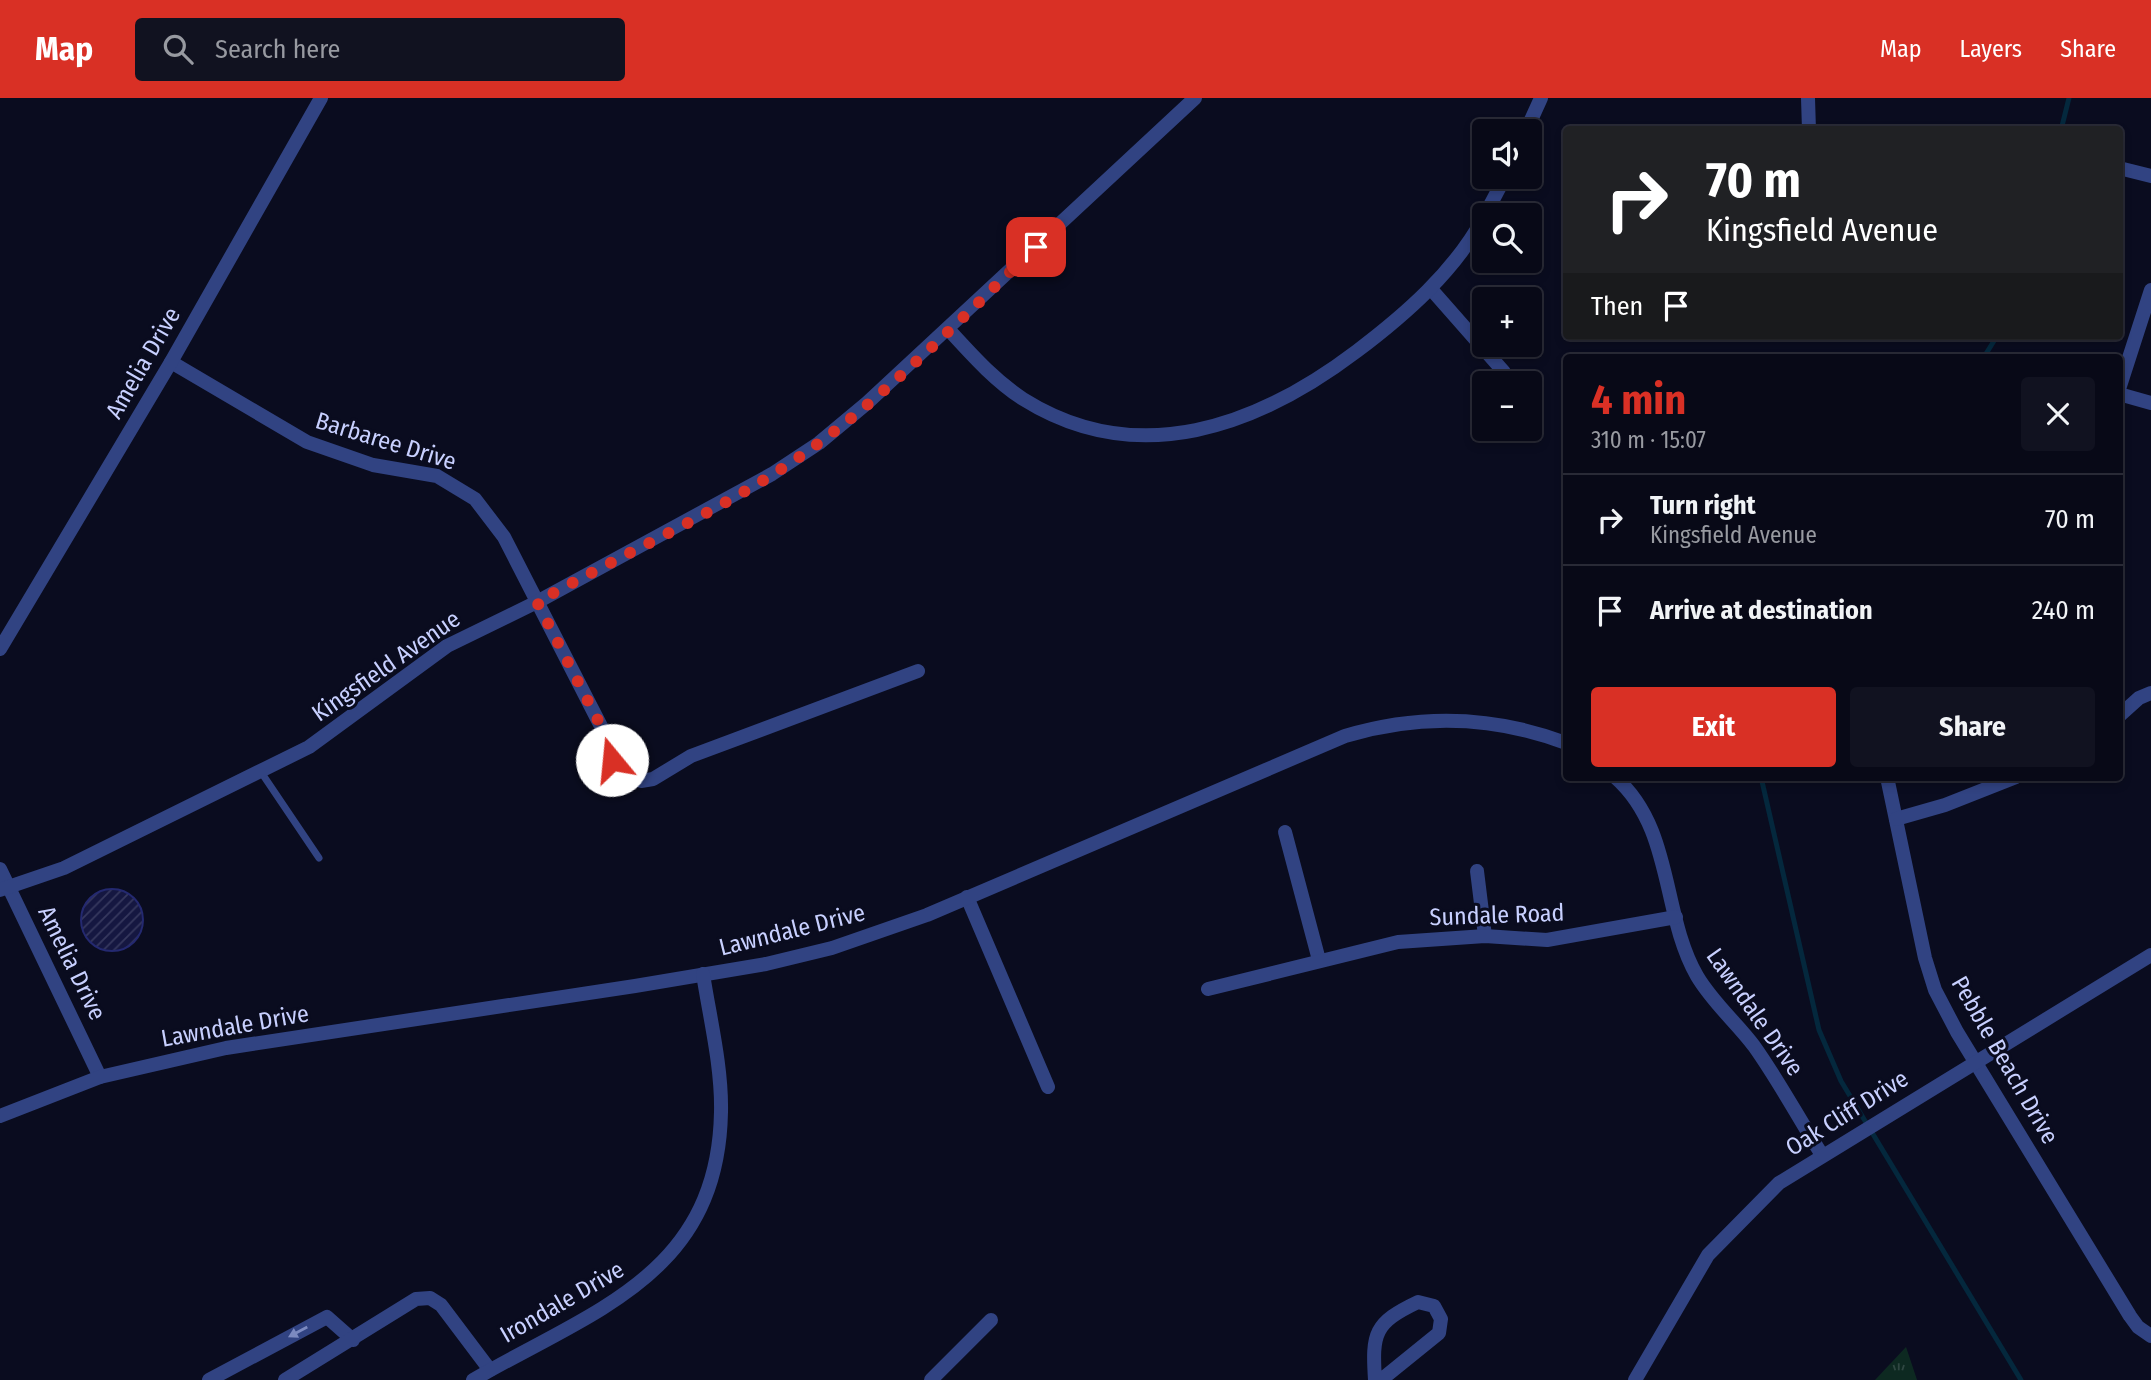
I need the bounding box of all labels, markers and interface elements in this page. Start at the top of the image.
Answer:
search box [135,18,625,81]
text: Map [35,29,93,69]
icon: search [159,30,197,68]
text: Search here [215,34,340,65]
text: Map [1880,35,1922,63]
text: Layers [1960,35,2022,63]
text: Share [2060,35,2116,63]
map controls [1472,119,1542,441]
button: sound [1472,119,1542,189]
text: 70 m [1706,151,1801,210]
icon: right [1591,154,1682,245]
button: search [1472,203,1542,273]
text: Kingsfield Avenue [1706,211,1938,249]
pin [1006,217,1066,277]
icon: arrive [1017,228,1055,266]
button: + [1472,287,1542,357]
icon: arrive [1657,287,1695,325]
text: Then [1591,291,1643,322]
street label: Amelia Drive [100,303,186,423]
button: − [1472,371,1542,441]
text: 4 min [1591,375,1686,425]
button: close [2021,377,2095,451]
street label: Barbaree Drive [312,406,460,476]
text: 310 m · 15:07 [1591,426,1706,454]
text: Turn right [1650,490,1756,521]
icon: right [1591,501,1629,539]
text: 70 m [2045,504,2095,535]
text: Kingsfield Avenue [1650,521,1817,549]
icon: arrive [1591,592,1629,630]
text: Arrive at destination [1650,595,1873,626]
text: 240 m [2032,595,2095,626]
street label: Kingsfield Avenue [307,605,465,727]
button: Exit [1591,687,1836,767]
button: Share [1850,687,2095,767]
position arrow [575,723,649,797]
street label: Lawndale Drive [716,898,868,962]
street label: Sundale Road [1429,899,1565,931]
street label: Amelia Drive [32,901,112,1025]
street label: Lawndale Drive [1701,943,1809,1081]
street label: Pebble Beach Drive [1946,971,2064,1149]
street label: Lawndale Drive [159,999,311,1053]
street label: Oak Cliff Drive [1781,1064,1913,1162]
street label: Irondale Drive [495,1255,629,1349]
one-way arrow [288,1326,308,1338]

